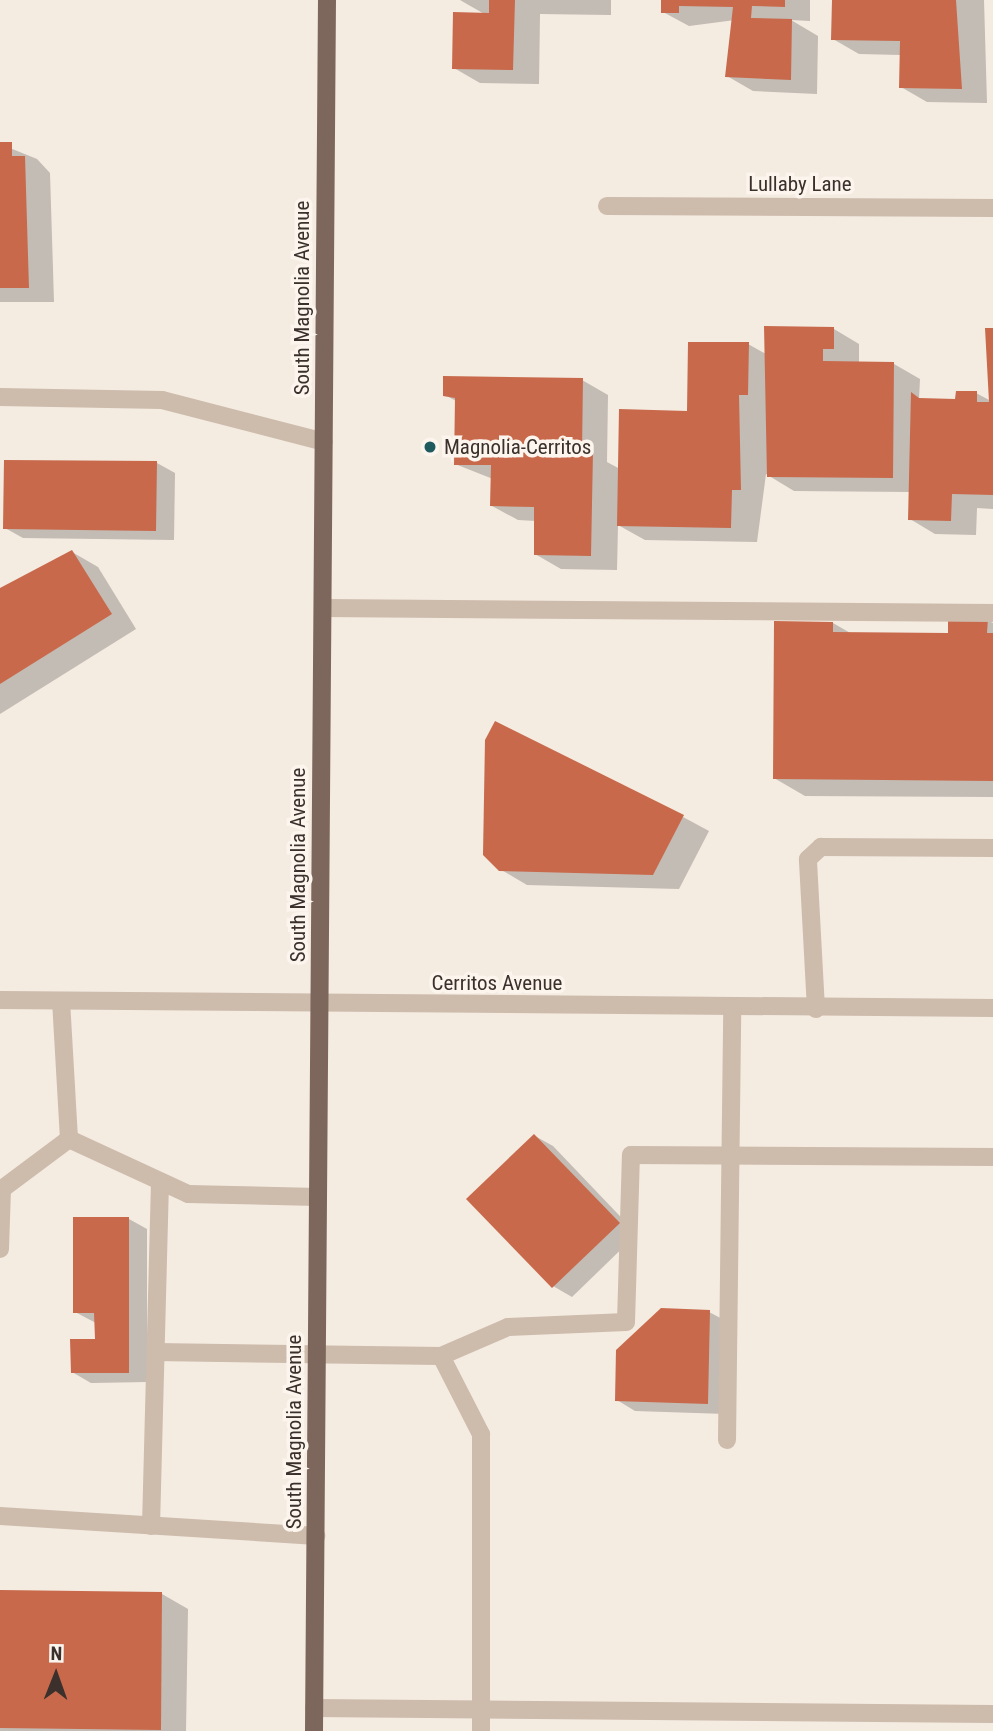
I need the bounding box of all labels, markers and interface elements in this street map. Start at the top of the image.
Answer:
street label: Lullaby Lane [748,171,852,197]
street label: South Magnolia Avenue [289,201,315,395]
place label: Magnolia-Cerritos [444,434,591,460]
marker: Magnolia-Cerritos [422,439,438,455]
street label: South Magnolia Avenue [285,768,311,962]
street label: Cerritos Avenue [432,970,562,996]
street label: South Magnolia Avenue [281,1335,307,1529]
north arrow [21,1640,91,1710]
text: N [50,1642,62,1665]

